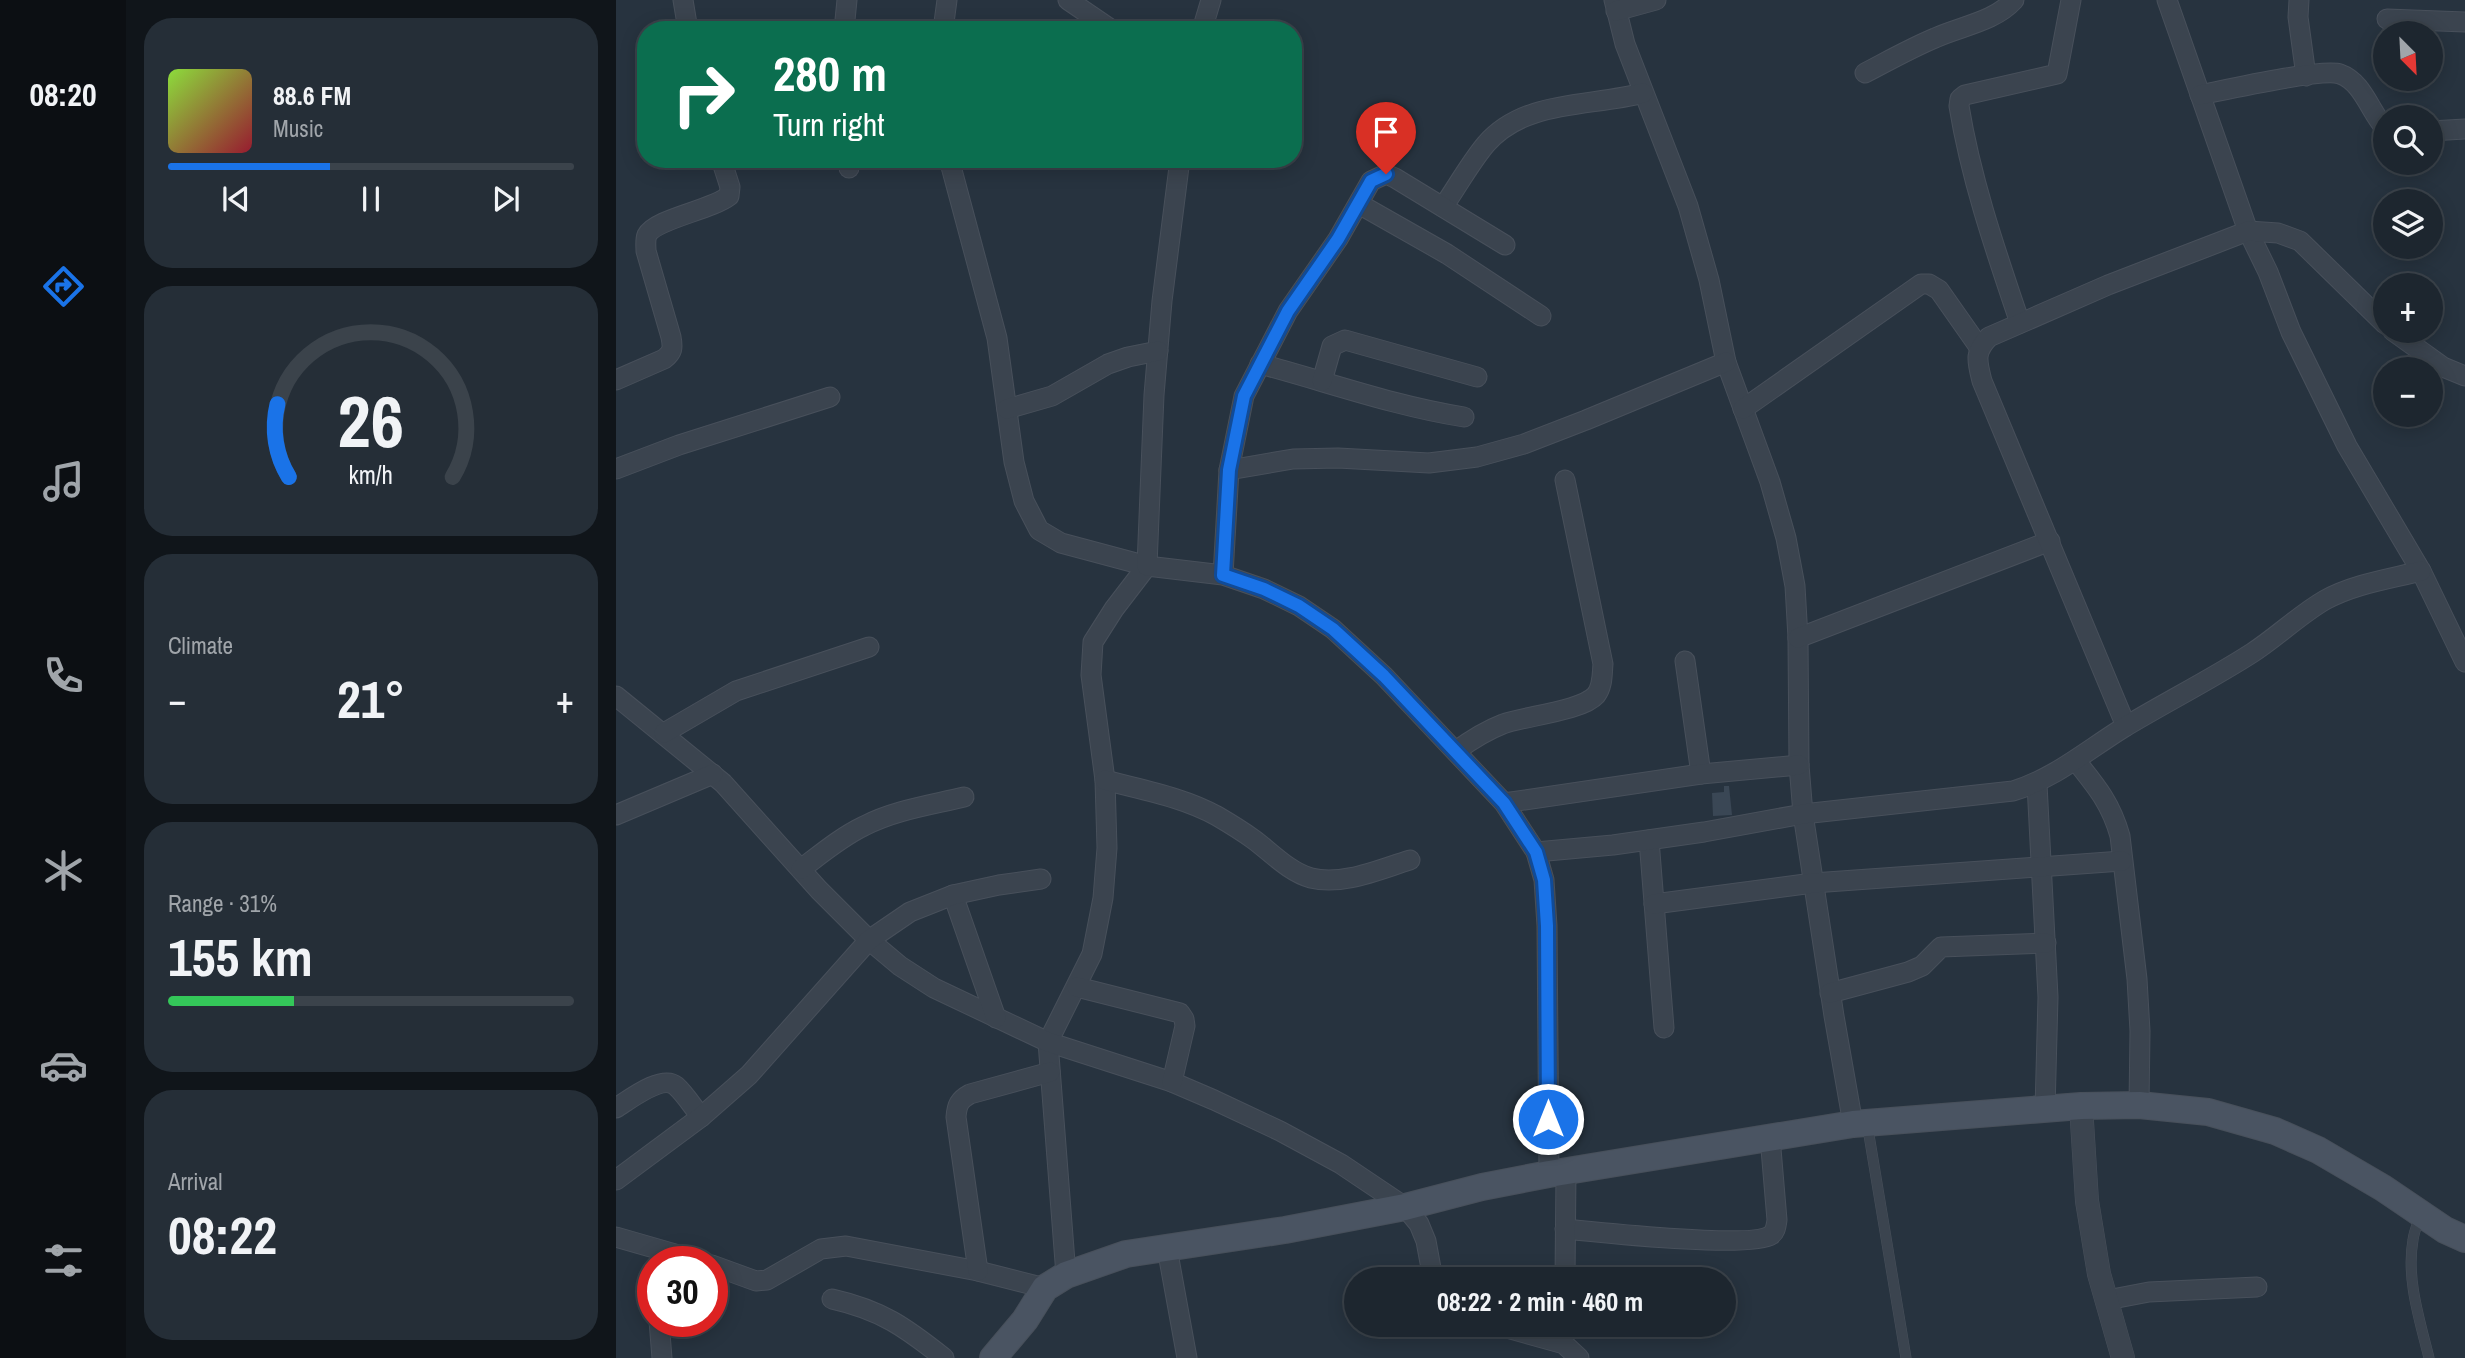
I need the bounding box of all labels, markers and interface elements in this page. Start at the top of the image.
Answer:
north arrow [2373,21,2443,91]
map controls [2373,21,2443,427]
text: 280 m [773,40,887,106]
icon: right [658,49,749,140]
text: 08:20 [29,73,97,116]
text: 88.6 FM [273,78,351,113]
pin [1356,102,1416,174]
text: Turn right [773,103,885,146]
button: search [2373,105,2443,175]
text: Music [273,113,323,144]
icon: arrive [1367,113,1405,151]
icon: previous [217,180,255,218]
icon: pause [352,180,390,218]
icon: next [487,180,525,218]
button: layers [2373,189,2443,259]
icon: directions [39,262,88,311]
button: + [2373,273,2443,343]
button: − [2373,357,2443,427]
text: 26 [338,372,404,470]
icon: music [39,457,88,506]
text: km/h [349,458,393,492]
text: Climate [168,630,233,661]
icon: phone [39,651,88,700]
text: 21° [337,664,405,734]
text: − [168,674,186,725]
text: + [556,674,574,725]
icon: climate [39,846,88,895]
text: Range · 31% [168,888,277,919]
text: 155 km [168,922,313,992]
icon: car [39,1041,88,1090]
position arrow [1511,1082,1585,1156]
text: Arrival [168,1166,223,1197]
text: 08:22 [168,1200,277,1270]
icon: filters [39,1236,88,1285]
speed limit sign: 30 [637,1246,728,1337]
text: 08:22 · 2 min · 460 m [1437,1284,1643,1319]

